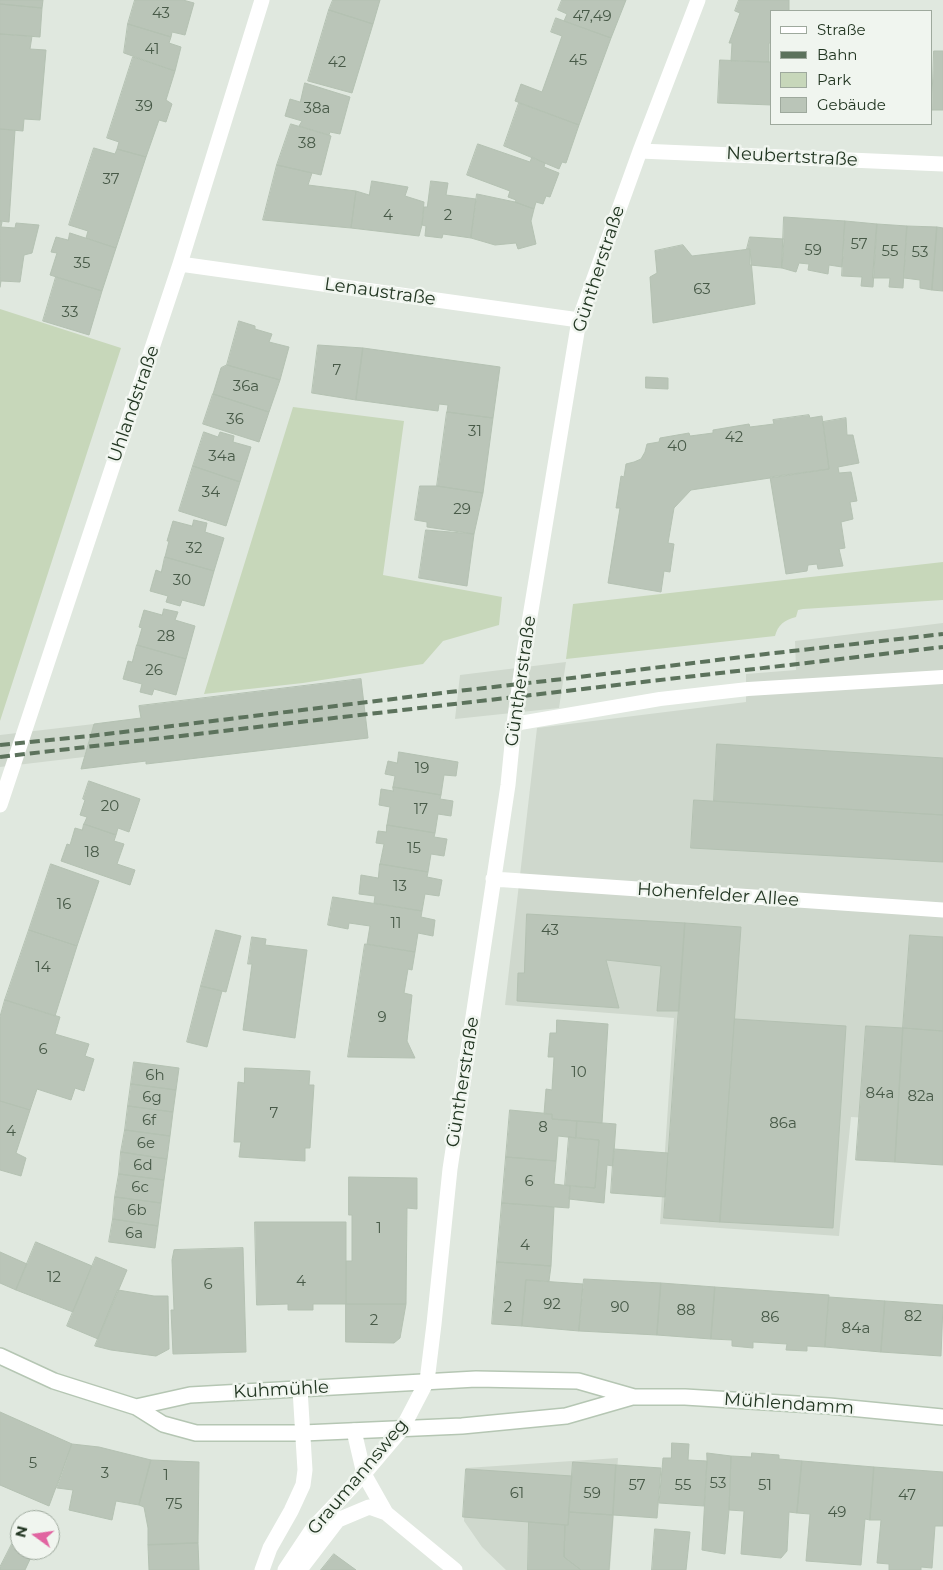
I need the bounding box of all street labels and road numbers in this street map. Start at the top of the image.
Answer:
street label: Neubertstraße [726,143,858,171]
street label: Güntherstraße [568,203,630,335]
street label: Lenaustraße [323,273,437,311]
street label: Uhlandstraße [104,343,164,465]
street label: Güntherstraße [501,614,541,748]
street label: Hohenfelder Allee [636,879,800,911]
street label: Güntherstraße [442,1015,484,1149]
street label: Kuhmühle [233,1377,329,1403]
street label: Mühlendamm [723,1389,855,1419]
street label: Graumannsweg [303,1415,413,1539]

